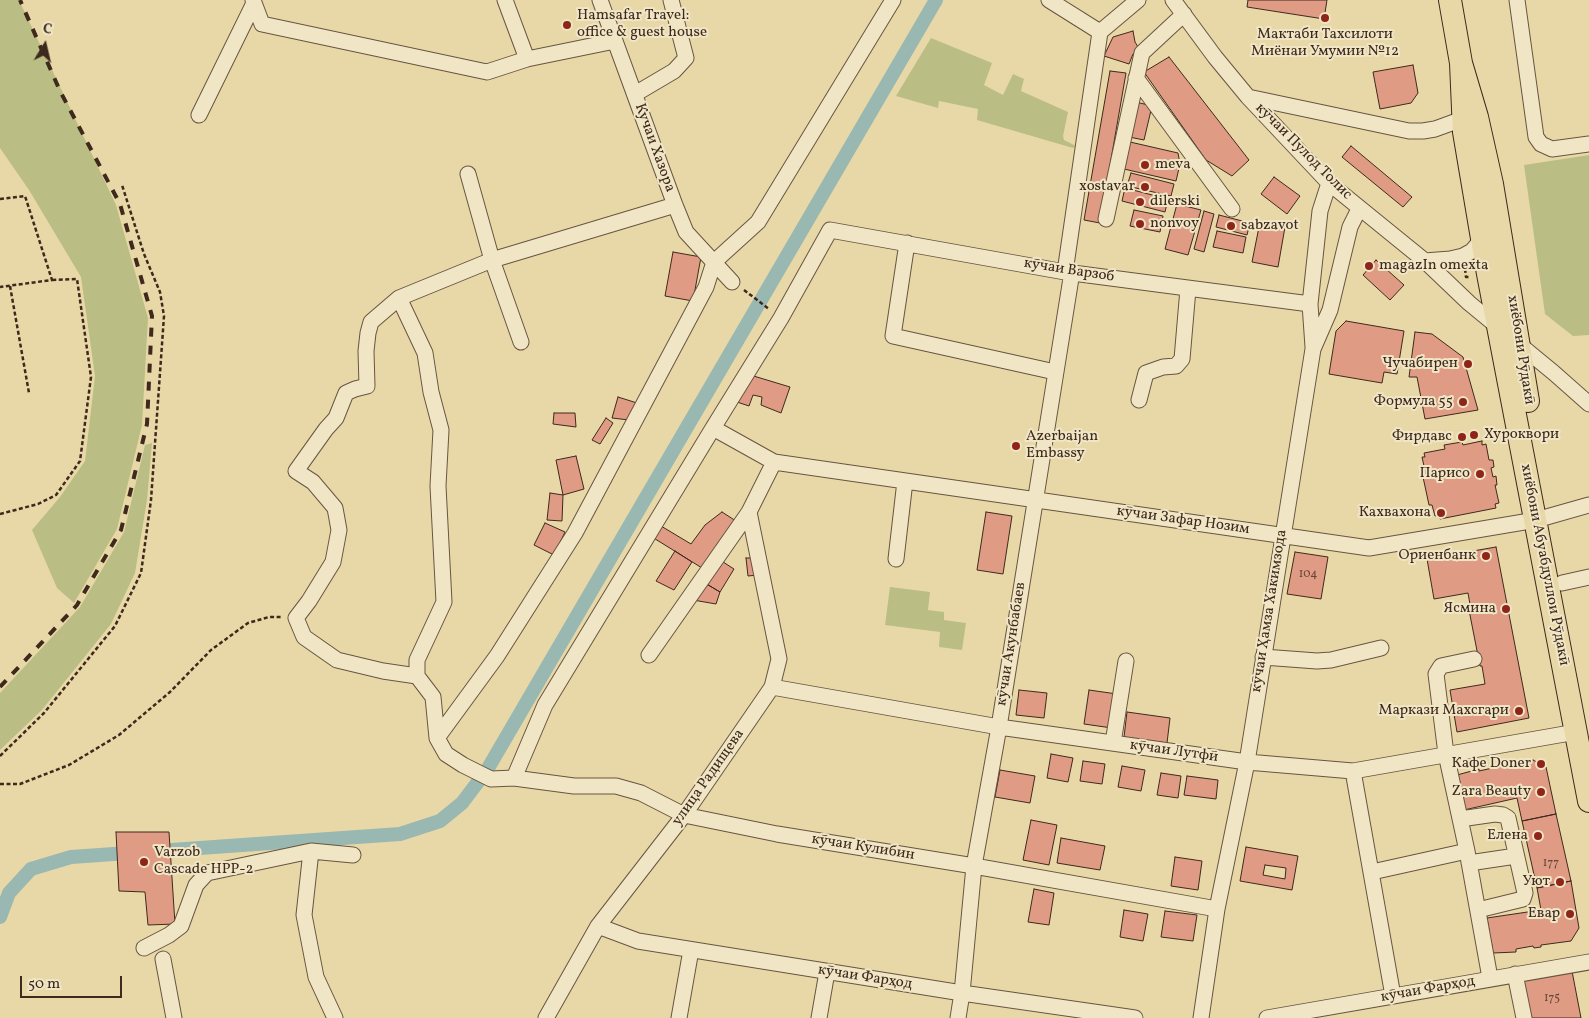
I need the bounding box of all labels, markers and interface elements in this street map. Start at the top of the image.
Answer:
place label: Hamsafar Travel: office & guest house [577,7,707,42]
marker: Мактаби Тахсилоти Миёнаи Умумии №12 [1319,12,1331,24]
marker: Hamsafar Travel: office & guest house [561,19,573,31]
north arrow [20,20,70,70]
text: С [41,20,53,40]
place label: Мактаби Тахсилоти Миёнаи Умумии №12 [1251,26,1399,61]
street label: кӯчаи Пулод Толис [1251,100,1355,204]
street label: Кучаи Хазора [630,101,678,195]
place label: meva [1155,156,1191,174]
marker: meva [1139,159,1151,171]
place label: xostavar [1079,178,1135,196]
marker: xostavar [1139,181,1151,193]
place label: dilerski [1150,193,1200,211]
marker: dilerski [1134,196,1146,208]
place label: nonvoy [1150,215,1199,233]
place label: sabzavot [1241,217,1299,235]
marker: nonvoy [1134,218,1146,230]
marker: sabzavot [1225,220,1237,232]
street label: кӯчаи Варзоб [1023,255,1115,287]
place label: magazIn omexta [1379,257,1489,275]
marker: magazIn omexta [1363,260,1375,272]
street label: хиёбони Рӯдакӣ [1502,294,1538,406]
place label: Чучабирен [1382,355,1458,373]
marker: Чучабирен [1462,358,1474,370]
place label: Формула 55 [1374,393,1453,411]
marker: Формула 55 [1457,396,1469,408]
place label: Хуроквори [1484,426,1559,444]
place label: Azerbaijan Embassy [1026,428,1098,463]
place label: Фирдавс [1392,428,1452,446]
marker: Хуроквори [1468,429,1480,441]
marker: Фирдавс [1456,431,1468,443]
marker: Azerbaijan Embassy [1010,440,1022,452]
street label: хиёбони Абуабдуллои Рӯдакӣ [1516,463,1572,667]
place label: Парисо [1419,465,1470,483]
marker: Парисо [1474,468,1486,480]
street label: кӯчаи Зафар Нозим [1115,503,1251,539]
place label: Кахвахона [1359,504,1431,522]
marker: Кахвахона [1435,507,1447,519]
street label: кӯчаи Ҳамза Хакимзода [1248,528,1292,694]
place label: Ориенбанк [1399,547,1476,565]
marker: Ориенбанк [1480,550,1492,562]
house number: 104 [1299,568,1317,582]
street label: кӯчаи Акунбабаев [993,581,1031,707]
place label: Ясмина [1444,600,1496,618]
marker: Ясмина [1500,603,1512,615]
place label: Маркази Махсгари [1379,702,1509,720]
marker: Маркази Махсгари [1513,705,1525,717]
street label: улица Радищева [669,726,749,830]
street label: кӯчаи Лутфӣ [1129,737,1219,767]
place label: Кафе Doner [1451,755,1531,773]
marker: Кафе Doner [1535,758,1547,770]
place label: Zara Beauty [1452,783,1531,801]
marker: Zara Beauty [1535,786,1547,798]
place label: Елена [1487,827,1528,845]
marker: Елена [1532,830,1544,842]
street label: кӯчаи Кулибин [810,831,916,865]
place label: Varzob Cascade HPP-2 [154,844,253,879]
marker: Varzob Cascade HPP-2 [138,856,150,868]
house number: 177 [1543,857,1559,871]
place label: Уют [1523,873,1550,891]
marker: Уют [1554,876,1566,888]
place label: Евар [1528,905,1560,923]
marker: Евар [1564,908,1576,920]
street label: кӯчаи Фарҳод [817,962,913,994]
scale bar [22,966,125,998]
street label: кӯчаи Фарҳод [1380,973,1476,1007]
text: 50 m [28,974,60,995]
house number: 175 [1544,992,1560,1006]

